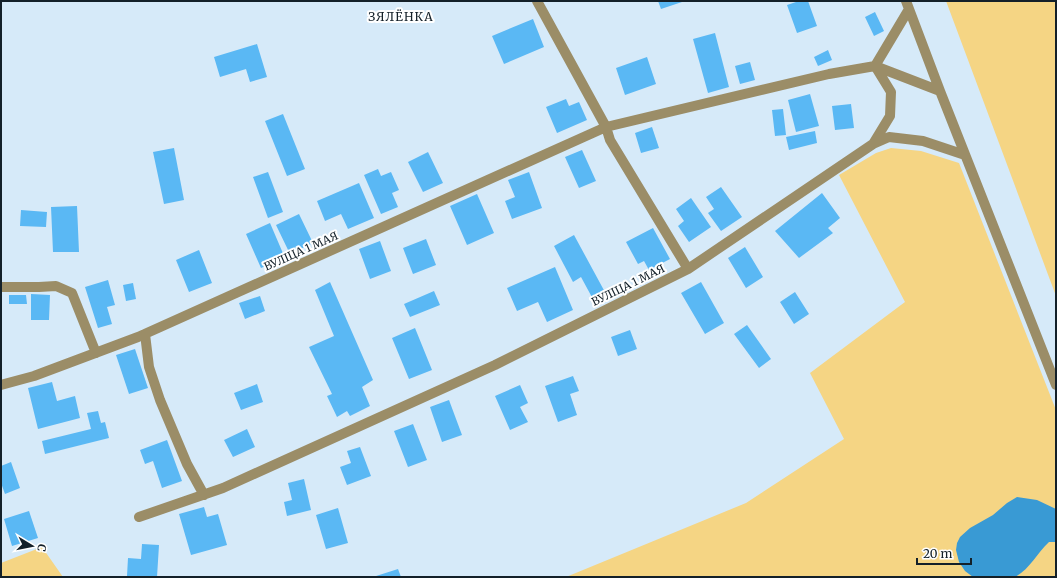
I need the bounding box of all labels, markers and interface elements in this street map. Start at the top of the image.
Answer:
district label: ЗЯЛЁНКА [368,9,434,24]
street label: ВУЛІЦА 1 МАЯ [262,228,340,274]
street label: ВУЛІЦА 1 МАЯ [589,261,667,309]
north arrow [12,526,52,566]
scale bar [917,540,971,566]
text: С [34,543,49,553]
text: 20 m [923,546,952,561]

